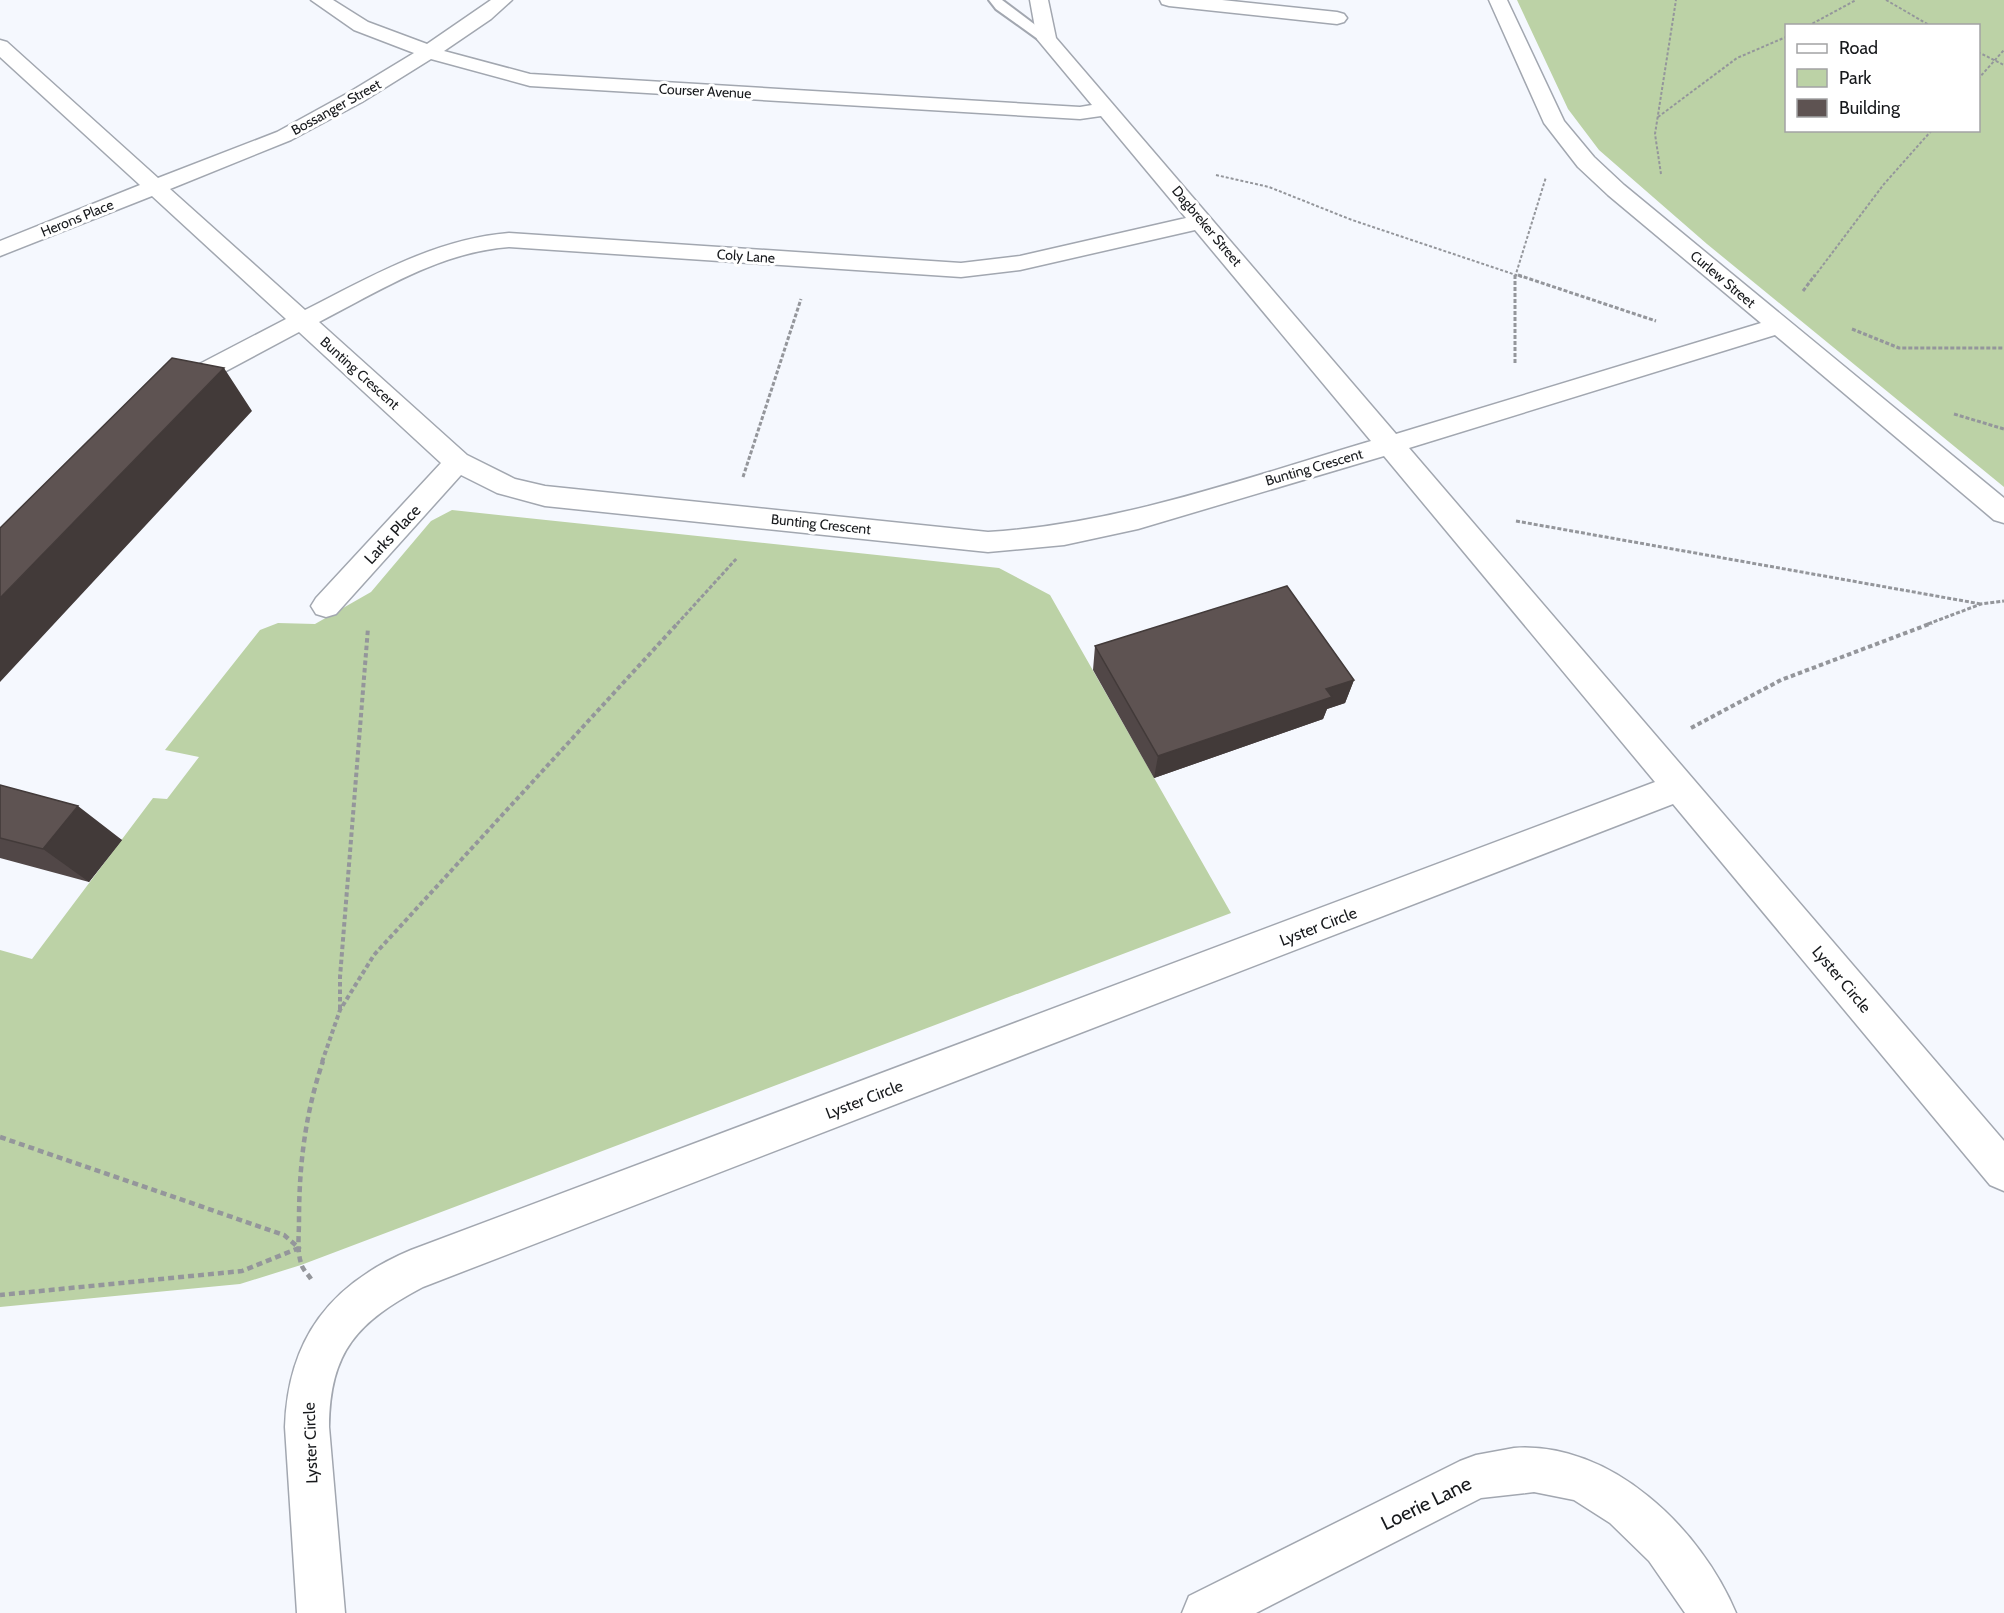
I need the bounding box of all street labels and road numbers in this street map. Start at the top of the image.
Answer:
street label: Bossanger Street [288,75,384,139]
street label: Courser Avenue [658,80,752,102]
street label: Dagbreker Street [1168,182,1246,270]
street label: Herons Place [38,195,116,241]
street label: Coly Lane [716,245,776,267]
street label: Curlew Street [1687,246,1760,312]
street label: Bunting Crescent [317,333,404,414]
street label: Bunting Crescent [1263,444,1365,490]
street label: Larks Place [360,501,425,568]
street label: Bunting Crescent [770,510,872,538]
street label: Lyster Circle [1277,903,1360,950]
street label: Lyster Circle [1808,942,1875,1017]
street label: Lyster Circle [823,1076,906,1123]
street label: Lyster Circle [300,1402,321,1484]
street label: Loerie Lane [1377,1471,1475,1535]

